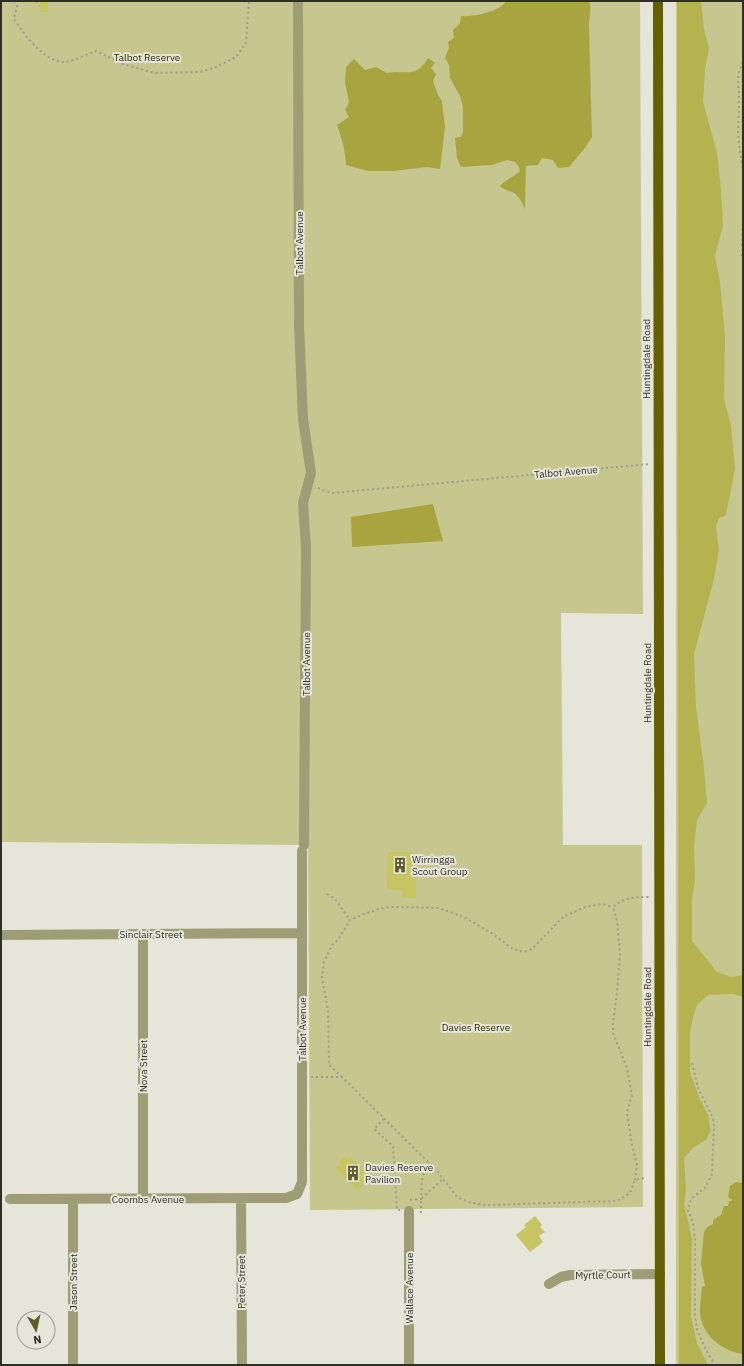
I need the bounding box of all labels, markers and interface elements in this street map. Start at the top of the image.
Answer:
park label: Talbot Reserve [114,51,181,64]
street label: Talbot Avenue [293,211,306,275]
street label: Huntingdale Road [640,319,653,399]
street label: Talbot Avenue [534,463,599,481]
street label: Talbot Avenue [300,632,313,696]
street label: Huntingdale Road [641,643,654,723]
place label: Wirringga Scout Group [412,853,468,878]
building icon: Wirringga Scout Group [391,856,409,874]
street label: Sinclair Street [119,928,183,941]
street label: Huntingdale Road [641,967,654,1047]
street label: Talbot Avenue [296,997,309,1061]
park label: Davies Reserve [442,1021,511,1034]
street label: Nova Street [137,1039,150,1092]
place label: Davies Reserve Pavilion [365,1161,434,1186]
building icon: Davies Reserve Pavilion [344,1164,362,1182]
street label: Coombs Avenue [112,1193,185,1206]
street label: Wallace Avenue [403,1252,416,1324]
street label: Jason Street [67,1253,80,1310]
street label: Peter Street [235,1255,248,1309]
street label: Myrtle Court [575,1268,631,1282]
north arrow [16,1310,56,1350]
text: N [33,1332,43,1347]

